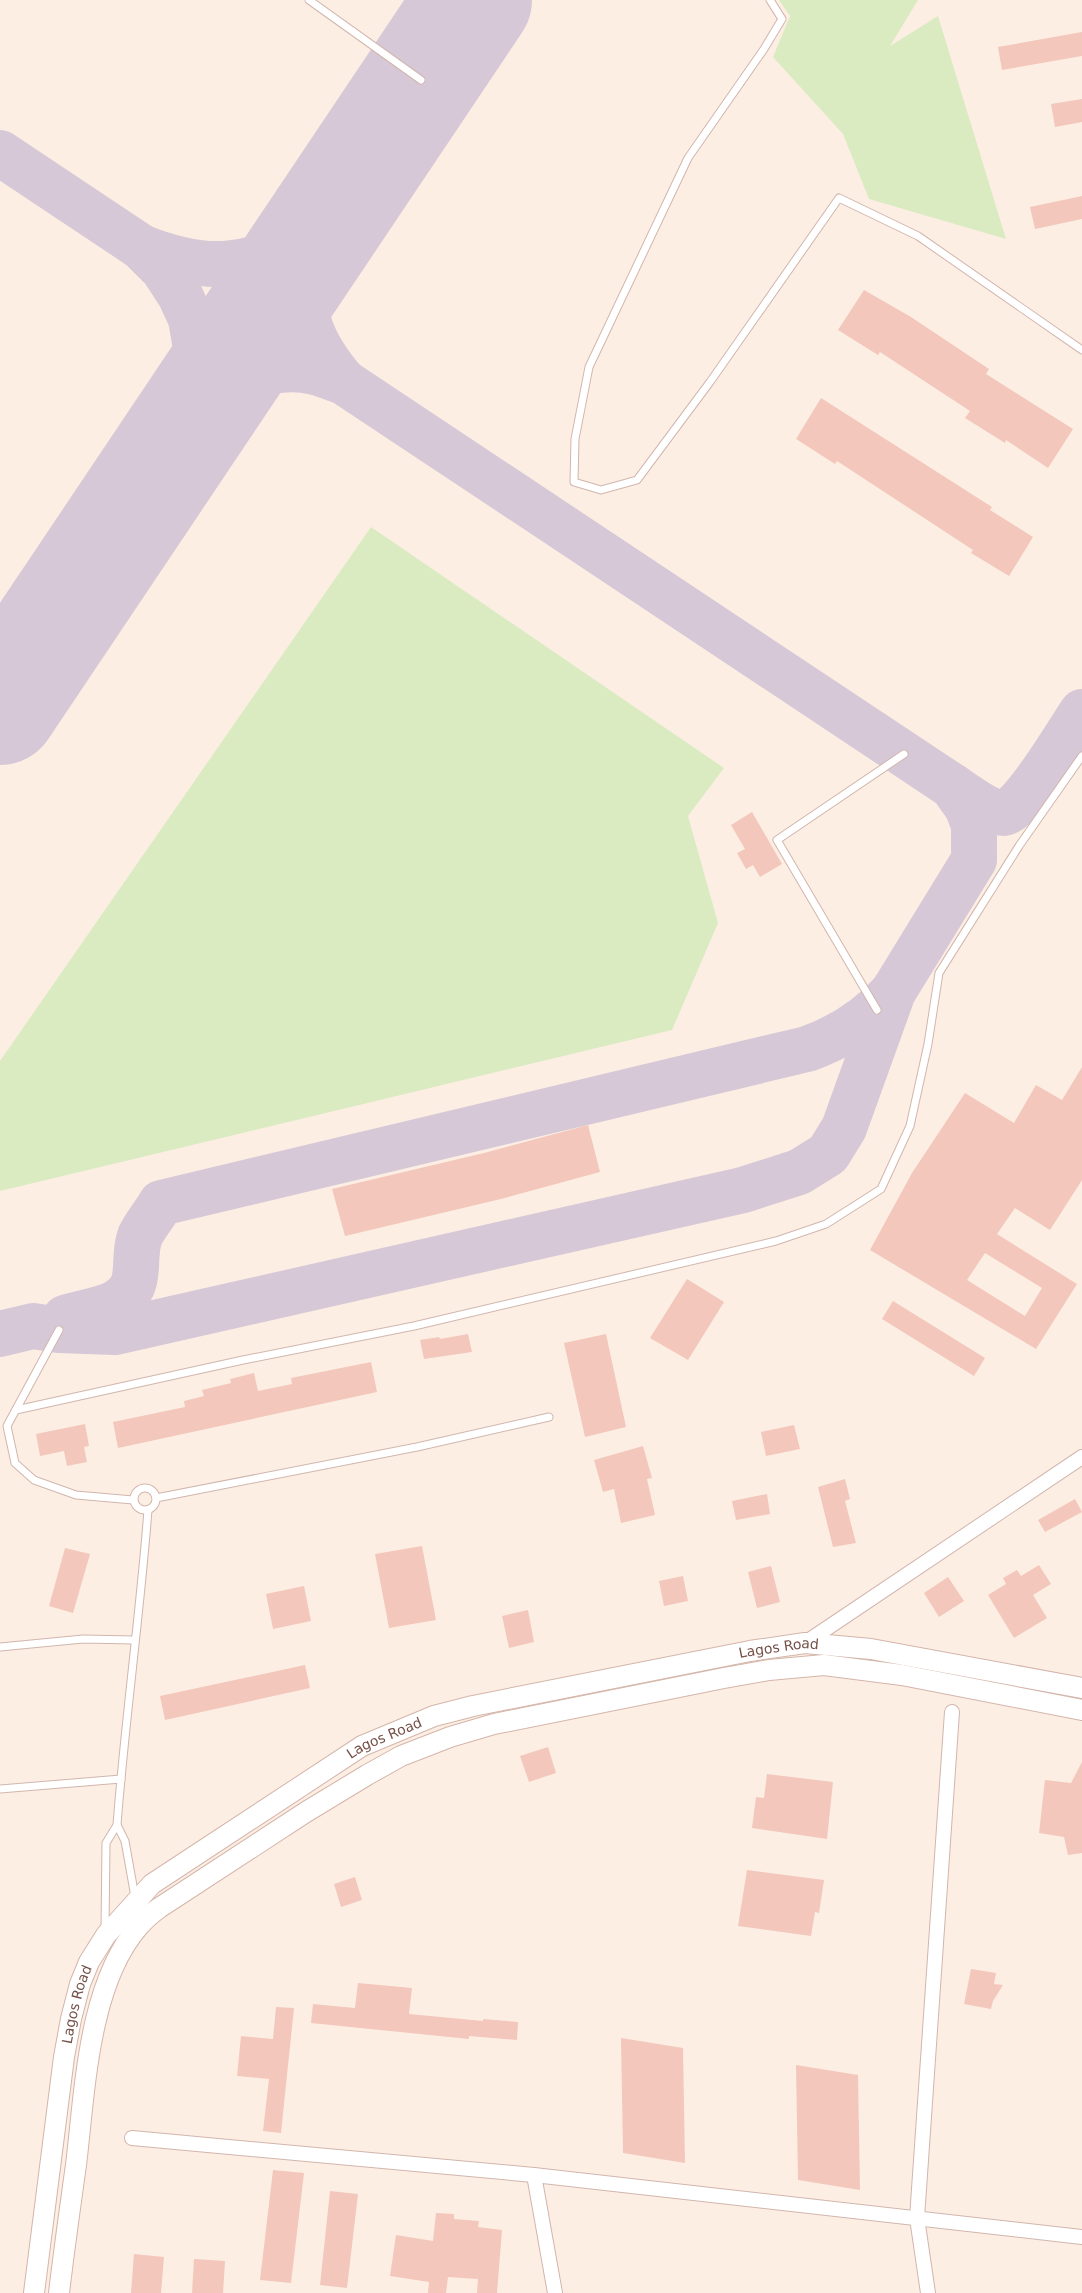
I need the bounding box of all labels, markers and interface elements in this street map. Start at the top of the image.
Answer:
street label: Lagos Road [737,1635,819,1661]
street label: Lagos Road [344,1714,424,1762]
street label: Lagos Road [59,1963,95,2045]

